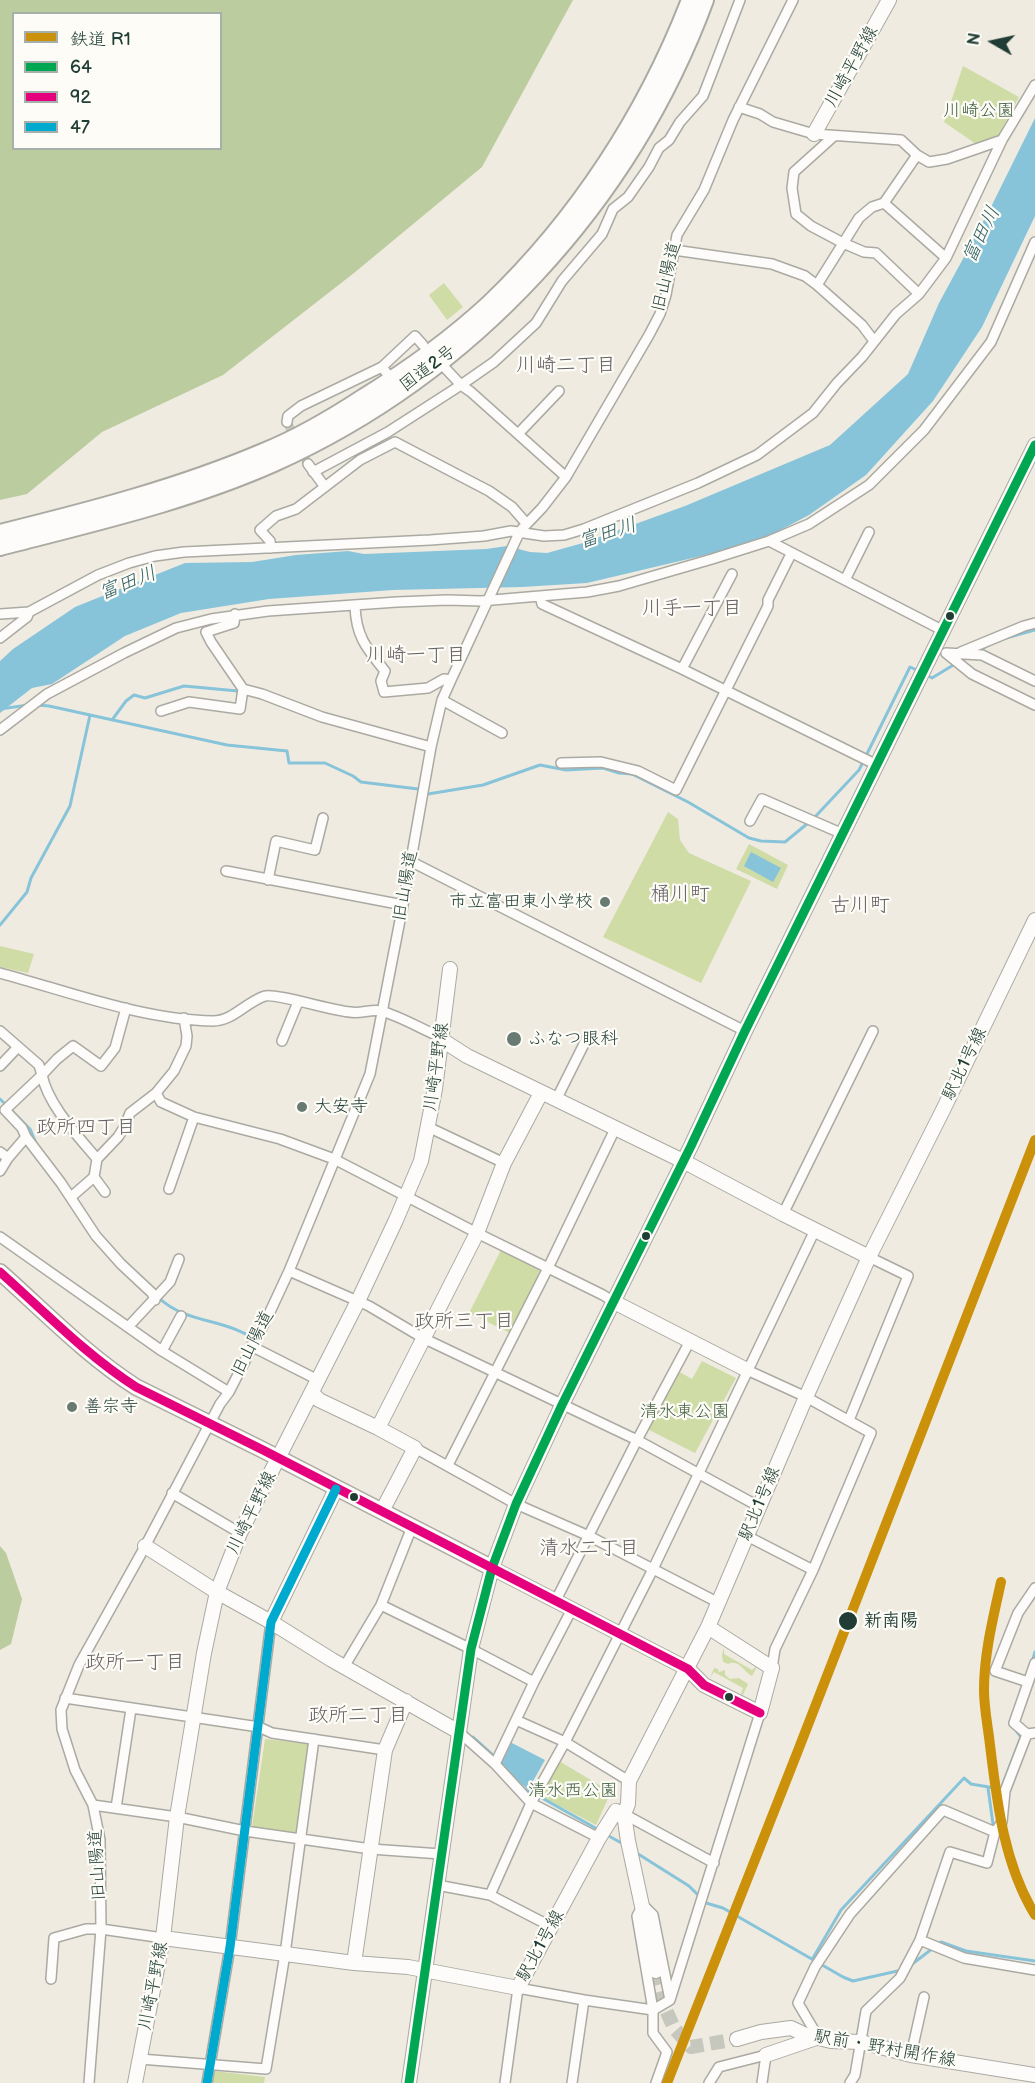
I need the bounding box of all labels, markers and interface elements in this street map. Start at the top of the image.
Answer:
legend [12,12,222,150]
north arrow [963,12,1023,72]
street label: 川崎平野線 [821,22,883,112]
text: 鉄道 R1 [70,29,131,50]
text: N [964,32,985,47]
text: 64 [70,57,92,78]
text: 92 [70,87,91,108]
park label: 川崎公園 [943,100,1015,122]
text: 47 [70,117,90,138]
water label: 富田川 [958,203,1006,267]
street label: 旧山陽道 [648,239,686,315]
street label: 国道2号 [396,341,460,397]
district label: 川崎二丁目 [516,354,616,378]
water label: 富田川 [576,513,640,555]
water label: 富田川 [96,562,160,606]
district label: 川手一丁目 [642,597,742,621]
unlabelled marker [944,610,956,622]
district label: 川崎一丁目 [366,644,466,668]
street label: 旧山陽道 [389,849,423,923]
district label: 桶川町 [650,883,710,907]
place label: 市立富田東小学校 [449,891,593,913]
district label: 古川町 [830,894,890,918]
marker: 市立富田東小学校 [598,895,612,909]
street label: 川崎平野線 [420,1021,454,1113]
street label: 駅北1号線 [938,1024,992,1104]
place label: ふなつ眼科 [528,1028,618,1050]
marker: ふなつ眼科 [505,1030,523,1048]
place label: 大安寺 [314,1096,368,1118]
marker: 大安寺 [295,1100,309,1114]
district label: 政所四丁目 [36,1116,136,1140]
unlabelled marker [640,1230,652,1242]
street label: 旧山陽道 [227,1307,279,1381]
district label: 政所三丁目 [414,1310,514,1334]
place label: 善宗寺 [84,1396,138,1418]
marker: 善宗寺 [65,1400,79,1414]
park label: 清水東公園 [640,1401,730,1423]
street label: 駅北1号線 [735,1463,785,1545]
street label: 川崎平野線 [223,1468,281,1558]
unlabelled marker [348,1491,360,1503]
district label: 清水二丁目 [539,1537,639,1561]
marker: 新南陽 [837,1610,859,1632]
place label: 新南陽 [864,1610,918,1632]
district label: 政所一丁目 [85,1651,185,1675]
unlabelled marker [723,1691,735,1703]
district label: 政所二丁目 [308,1704,408,1728]
park label: 清水西公園 [528,1780,618,1802]
street label: 旧山陽道 [85,1828,111,1902]
street label: 駅北1号線 [512,1906,570,1986]
street label: 川崎平野線 [135,1940,173,2032]
street label: 駅前・野村開作線 [812,2026,958,2072]

